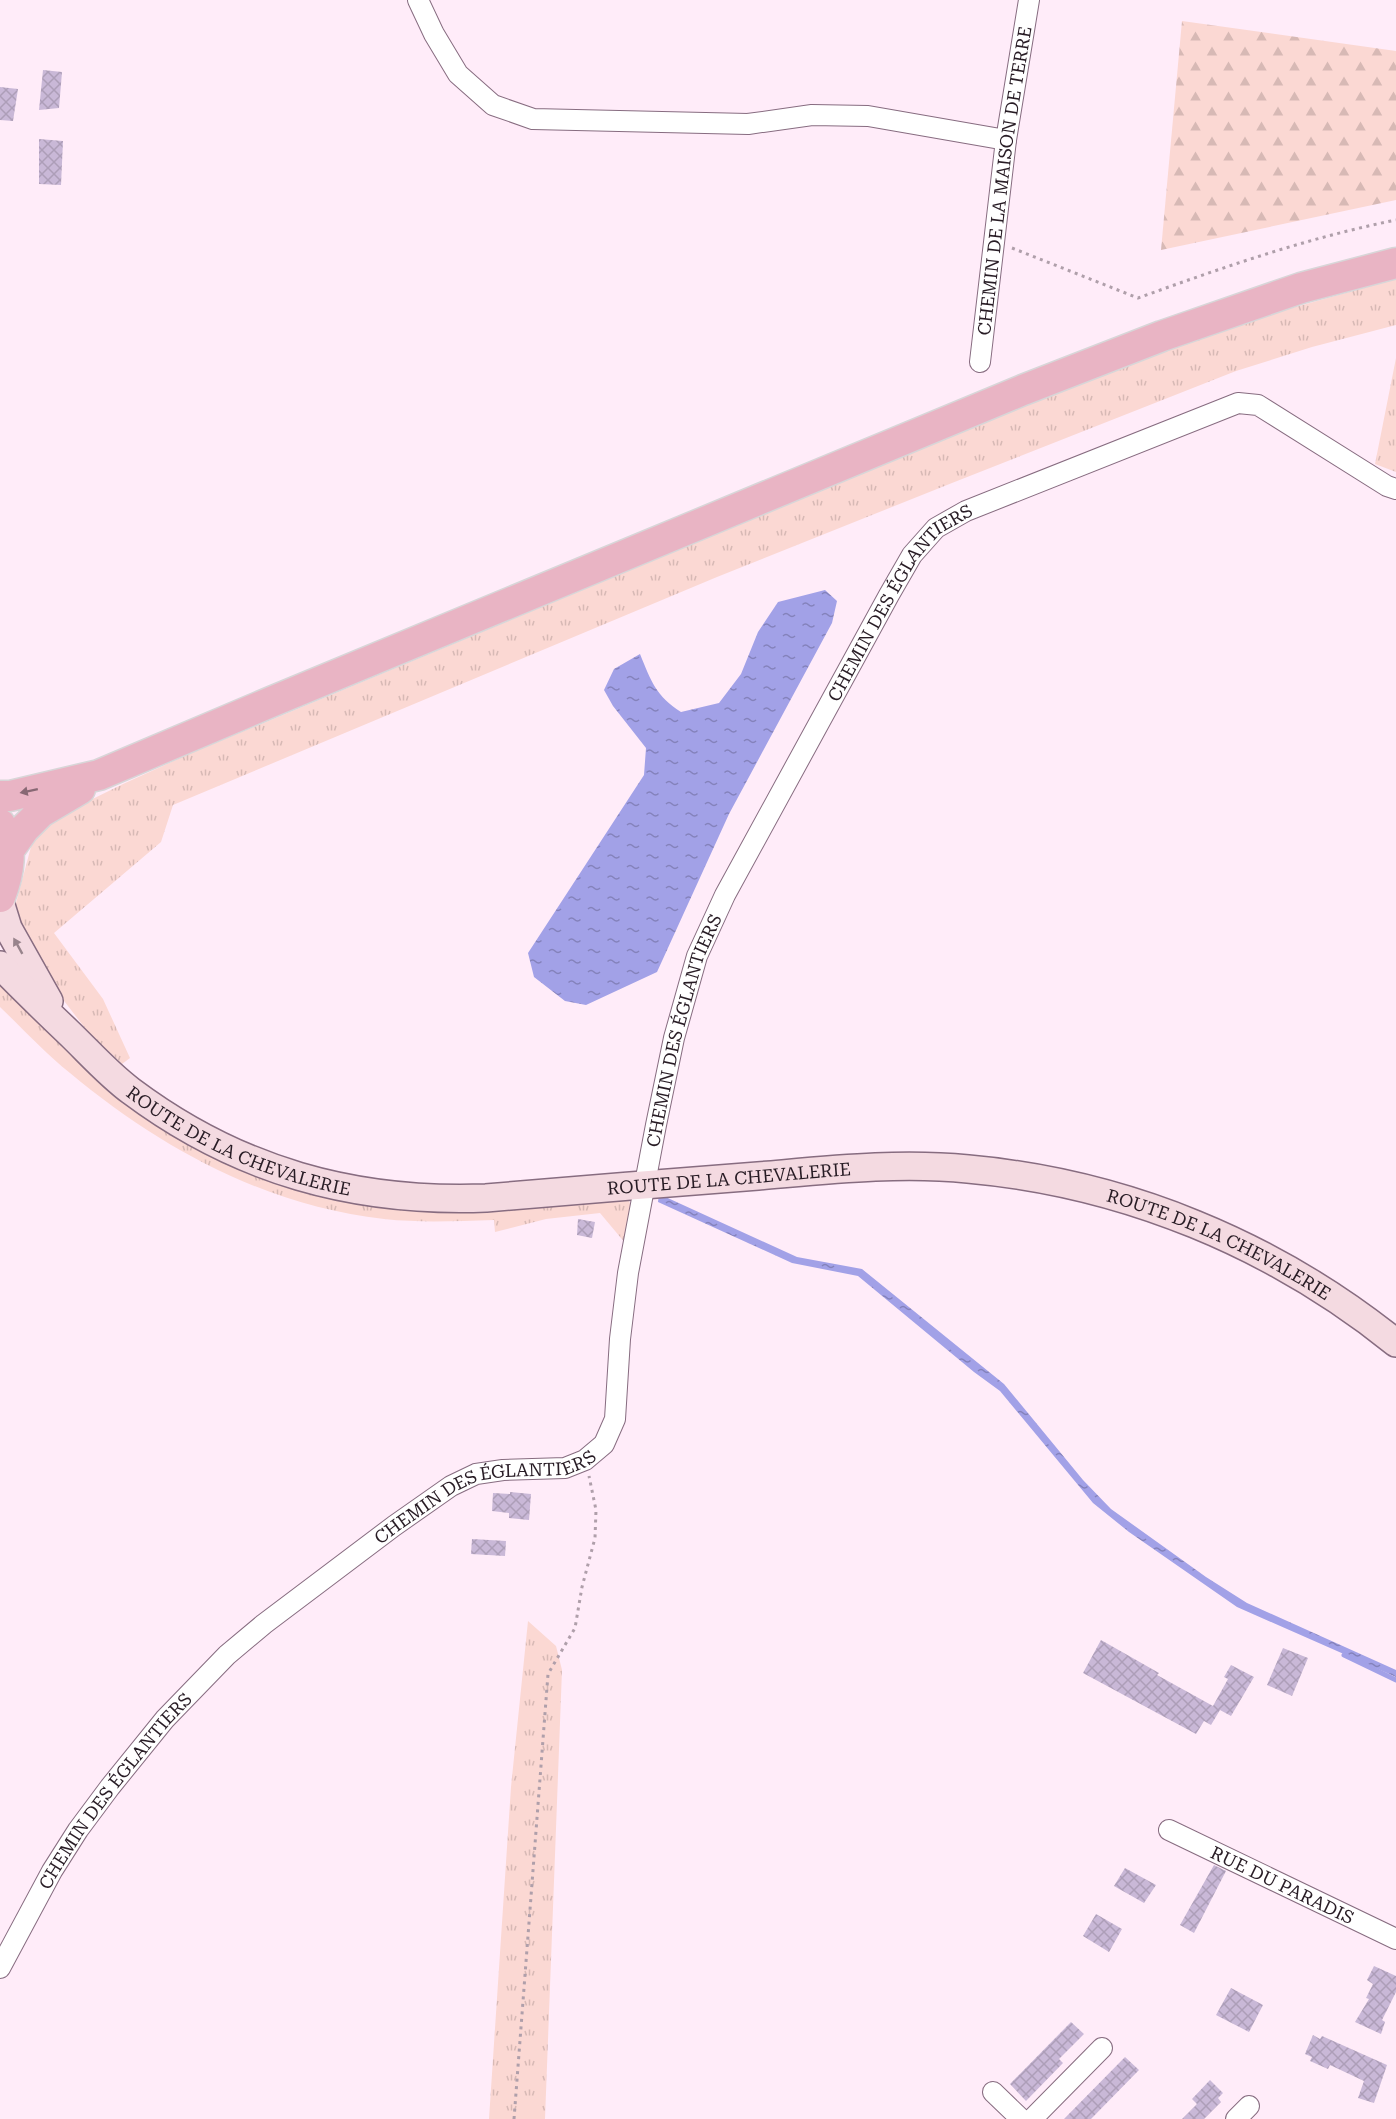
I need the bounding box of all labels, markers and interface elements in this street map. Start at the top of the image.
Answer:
street label: CHEMIN DE LA MAISON DE TERRE [973,24,1035,336]
street label: CHEMIN DES ÉGLANTIERS [823,499,976,705]
one-way arrow [20,787,39,797]
street label: CHEMIN DES ÉGLANTIERS [642,911,725,1149]
one-way arrow [13,937,23,954]
street label: ROUTE DE LA CHEVALERIE [123,1081,353,1199]
street label: ROUTE DE LA CHEVALERIE [606,1158,852,1198]
street label: ROUTE DE LA CHEVALERIE [1105,1184,1335,1304]
street label: CHEMIN DES ÉGLANTIERS [370,1445,600,1548]
street label: CHEMIN DES ÉGLANTIERS [34,1688,195,1892]
street label: RUE DU PARADIS [1208,1841,1358,1928]

